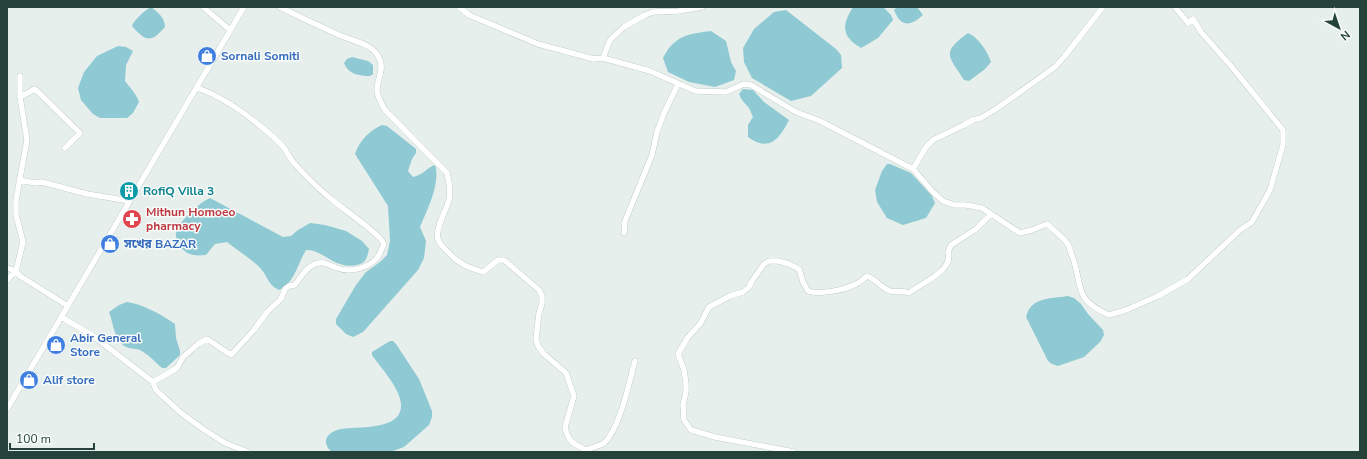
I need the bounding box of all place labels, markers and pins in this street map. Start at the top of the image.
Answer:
shop icon: Sornali Somiti [196,45,218,67]
place label: Sornali Somiti [221,48,300,64]
building icon: RofiQ Villa 3 [118,180,140,202]
place label: RofiQ Villa 3 [143,183,214,199]
place label: Mithun Homoeo pharmacy [146,204,235,234]
pharmacy icon: Mithun Homoeo pharmacy [121,208,143,230]
shop icon: সখের BAZAR [99,233,121,255]
place label: সখের BAZAR [123,236,197,252]
place label: Abir General Store [70,330,141,360]
shop icon: Abir General Store [45,334,67,356]
shop icon: Alif store [18,369,40,391]
place label: Alif store [43,372,95,388]

